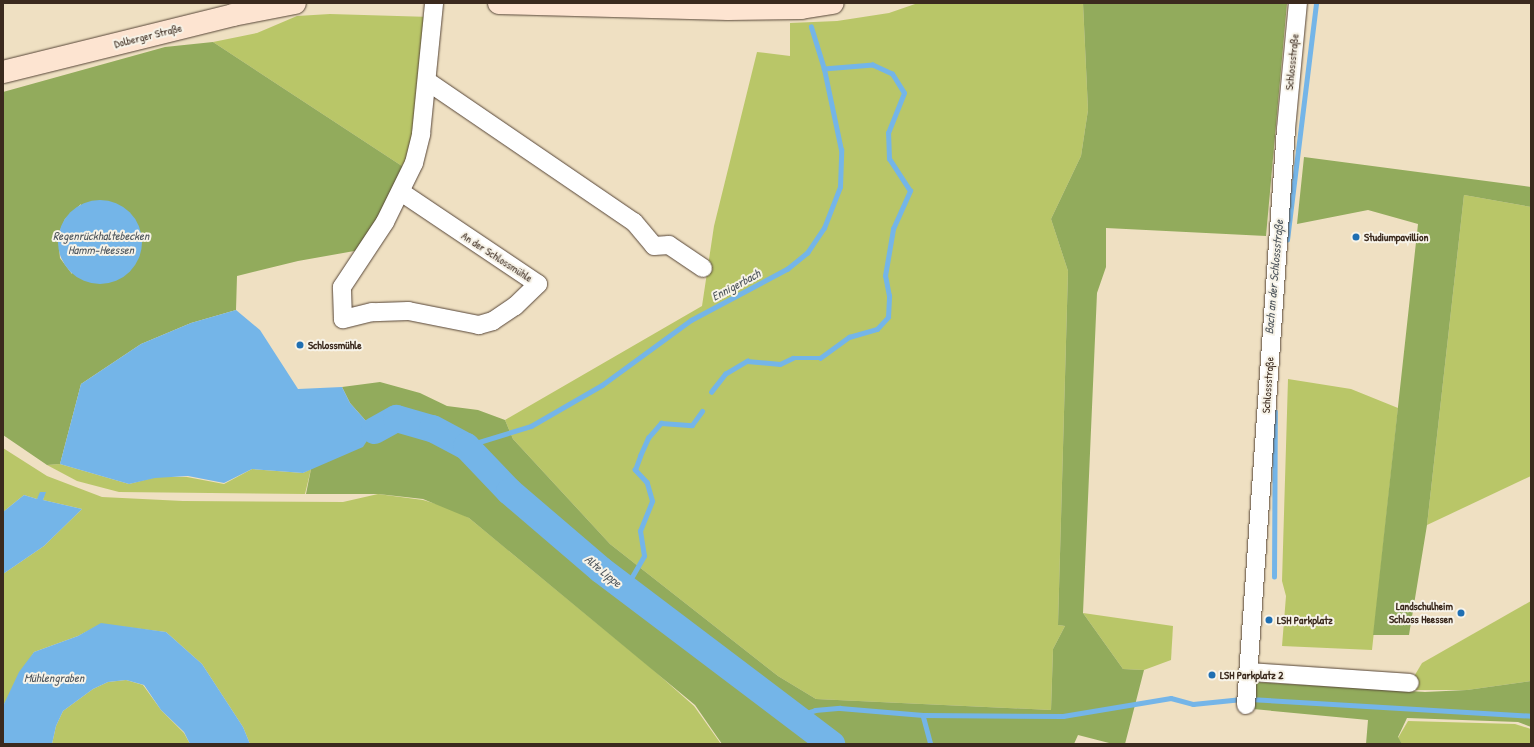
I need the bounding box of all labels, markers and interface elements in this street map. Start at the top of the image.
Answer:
street label: Dolberger Straße [113,21,183,51]
street label: Schlossstraße [1282,33,1302,91]
water label: Bach an der Schlossstraße [1262,219,1286,335]
water label: Regenrückhaltebecken Hamm-Heessen [53,229,149,257]
street label: An der Schlossmühle [459,229,535,285]
place label: Studiumpavillion [1364,230,1428,244]
marker: Studiumpavillion [1351,232,1361,242]
water label: Ennigerbach [709,266,763,304]
place label: Schlossmühle [308,338,362,352]
marker: Schlossmühle [295,340,305,350]
street label: Schlossstraße [1259,356,1277,414]
water label: Alte Lippe [582,552,624,590]
place label: Landschulheim Schloss Heessen [1389,600,1453,626]
marker: Landschulheim Schloss Heessen [1456,608,1466,618]
place label: LSH Parkplatz [1277,613,1333,627]
marker: LSH Parkplatz [1264,615,1274,625]
place label: LSH Parkplatz 2 [1220,668,1283,682]
marker: LSH Parkplatz 2 [1207,670,1217,680]
water label: Mühlengraben [24,671,84,685]

